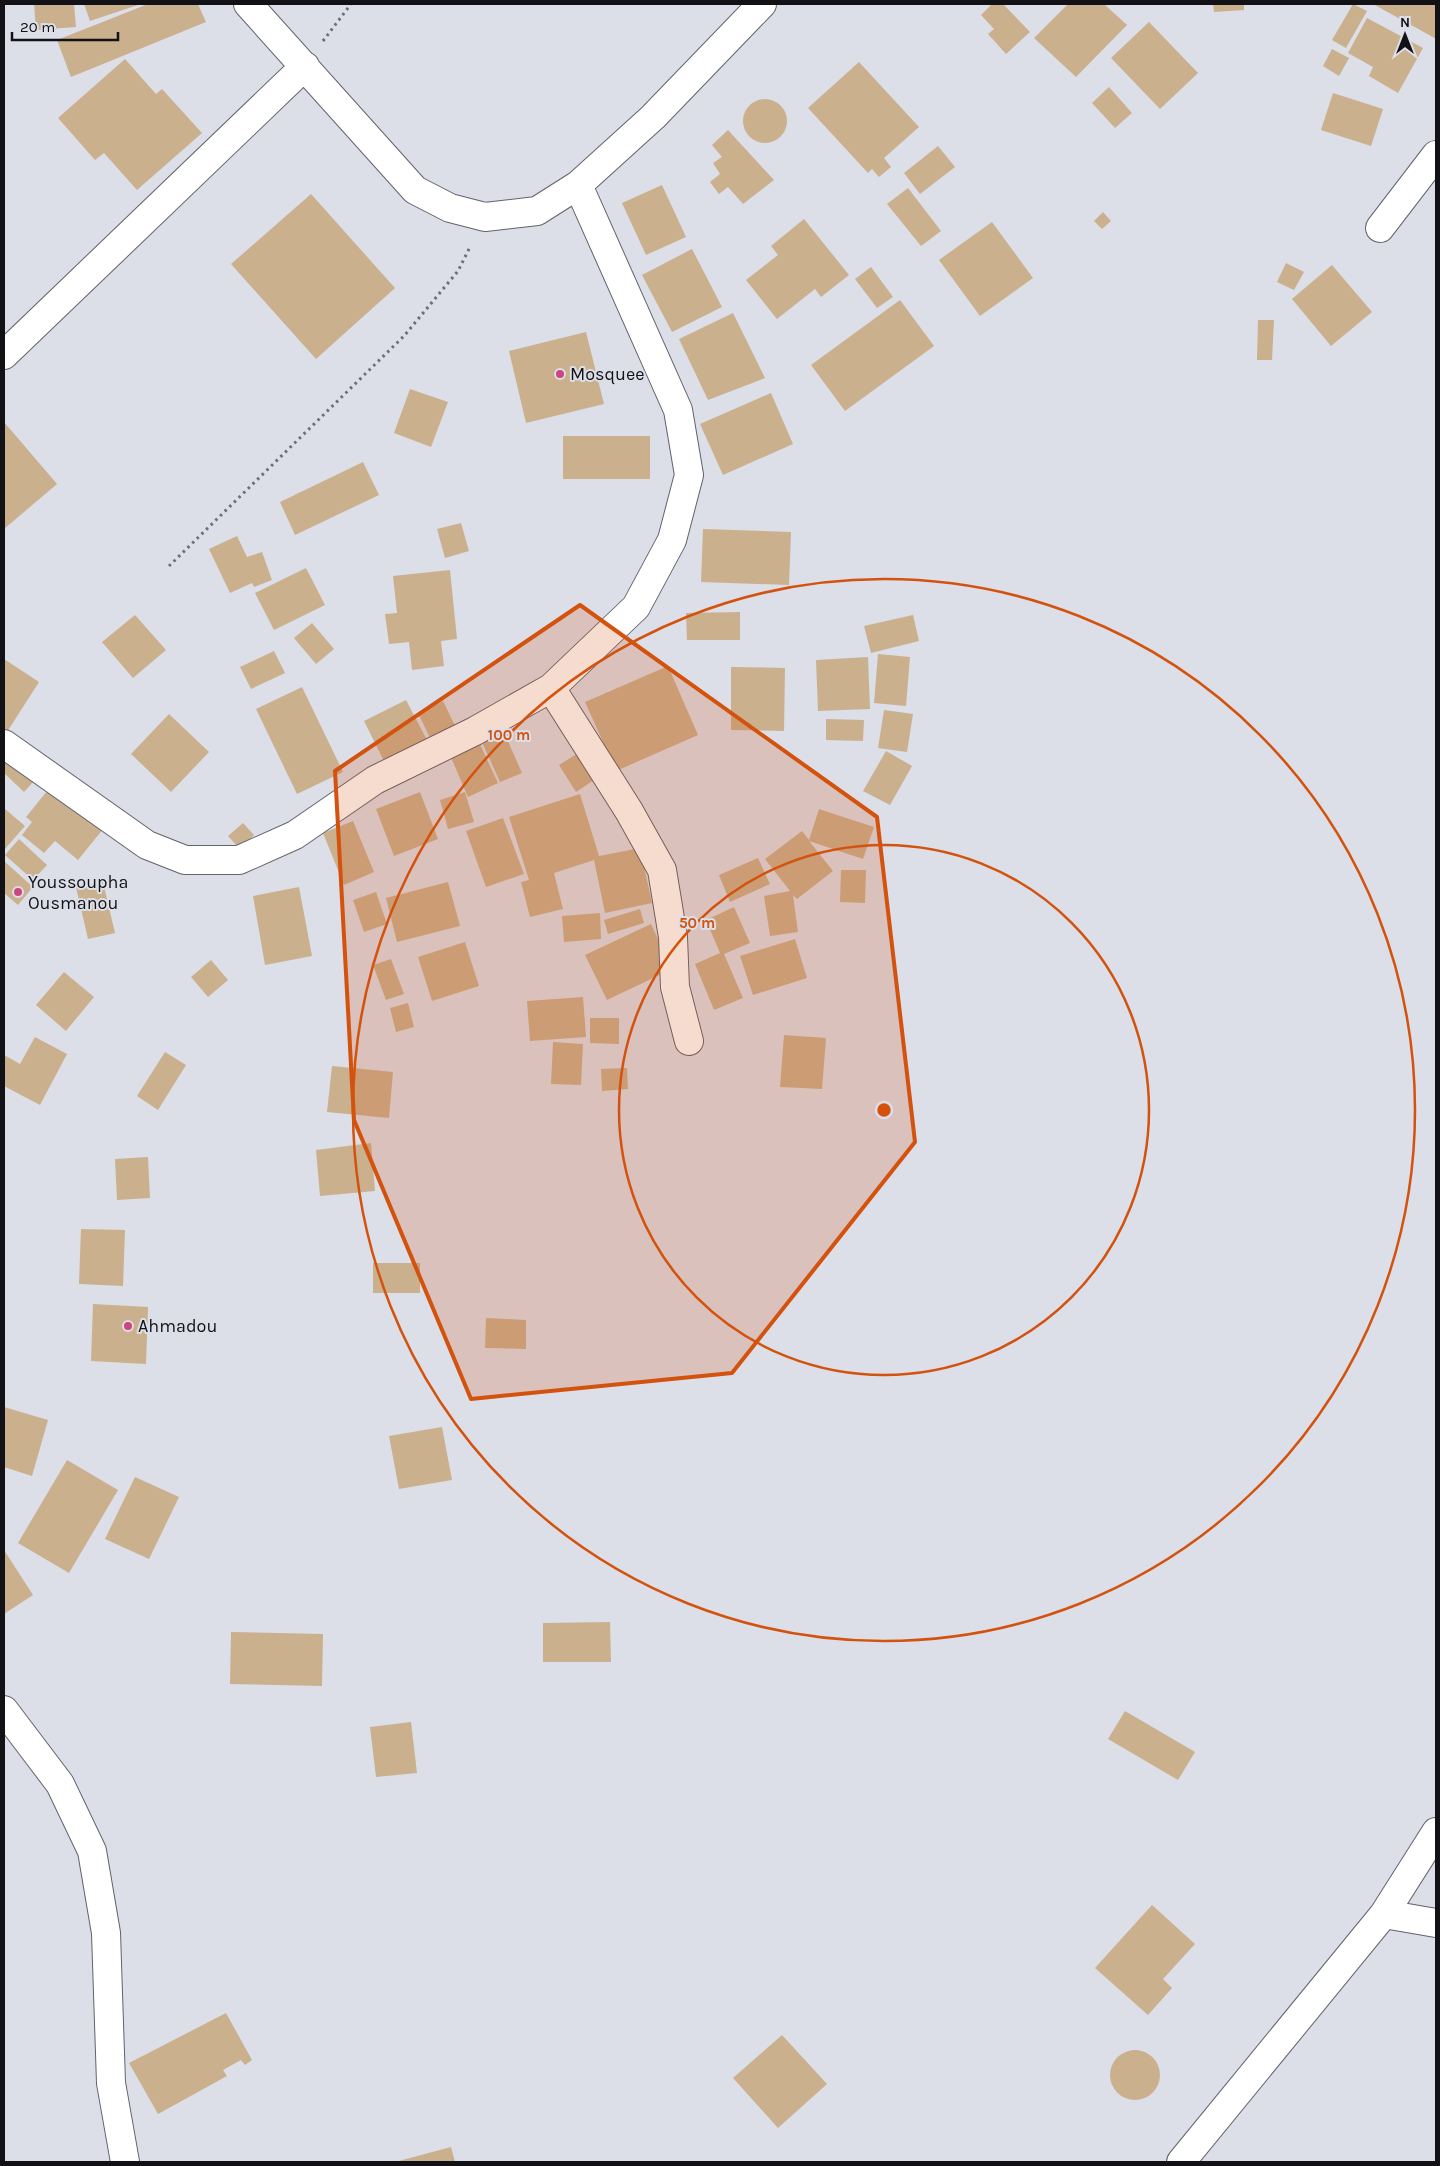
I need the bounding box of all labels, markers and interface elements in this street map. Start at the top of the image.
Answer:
scale bar [12,10,119,42]
north arrow [1380,10,1430,60]
text: N [1400,14,1410,31]
text: 20 m [20,18,55,36]
place label: Mosquee [570,363,644,385]
marker: Mosquee [554,368,566,380]
text: 100 m [488,726,530,744]
place label: Youssoupha Ousmanou [28,871,128,914]
marker: Youssoupha Ousmanou [12,886,24,898]
text: 50 m [679,914,715,932]
centre of rings [875,1101,893,1119]
place label: Ahmadou [138,1315,217,1337]
marker: Ahmadou [122,1320,134,1332]

